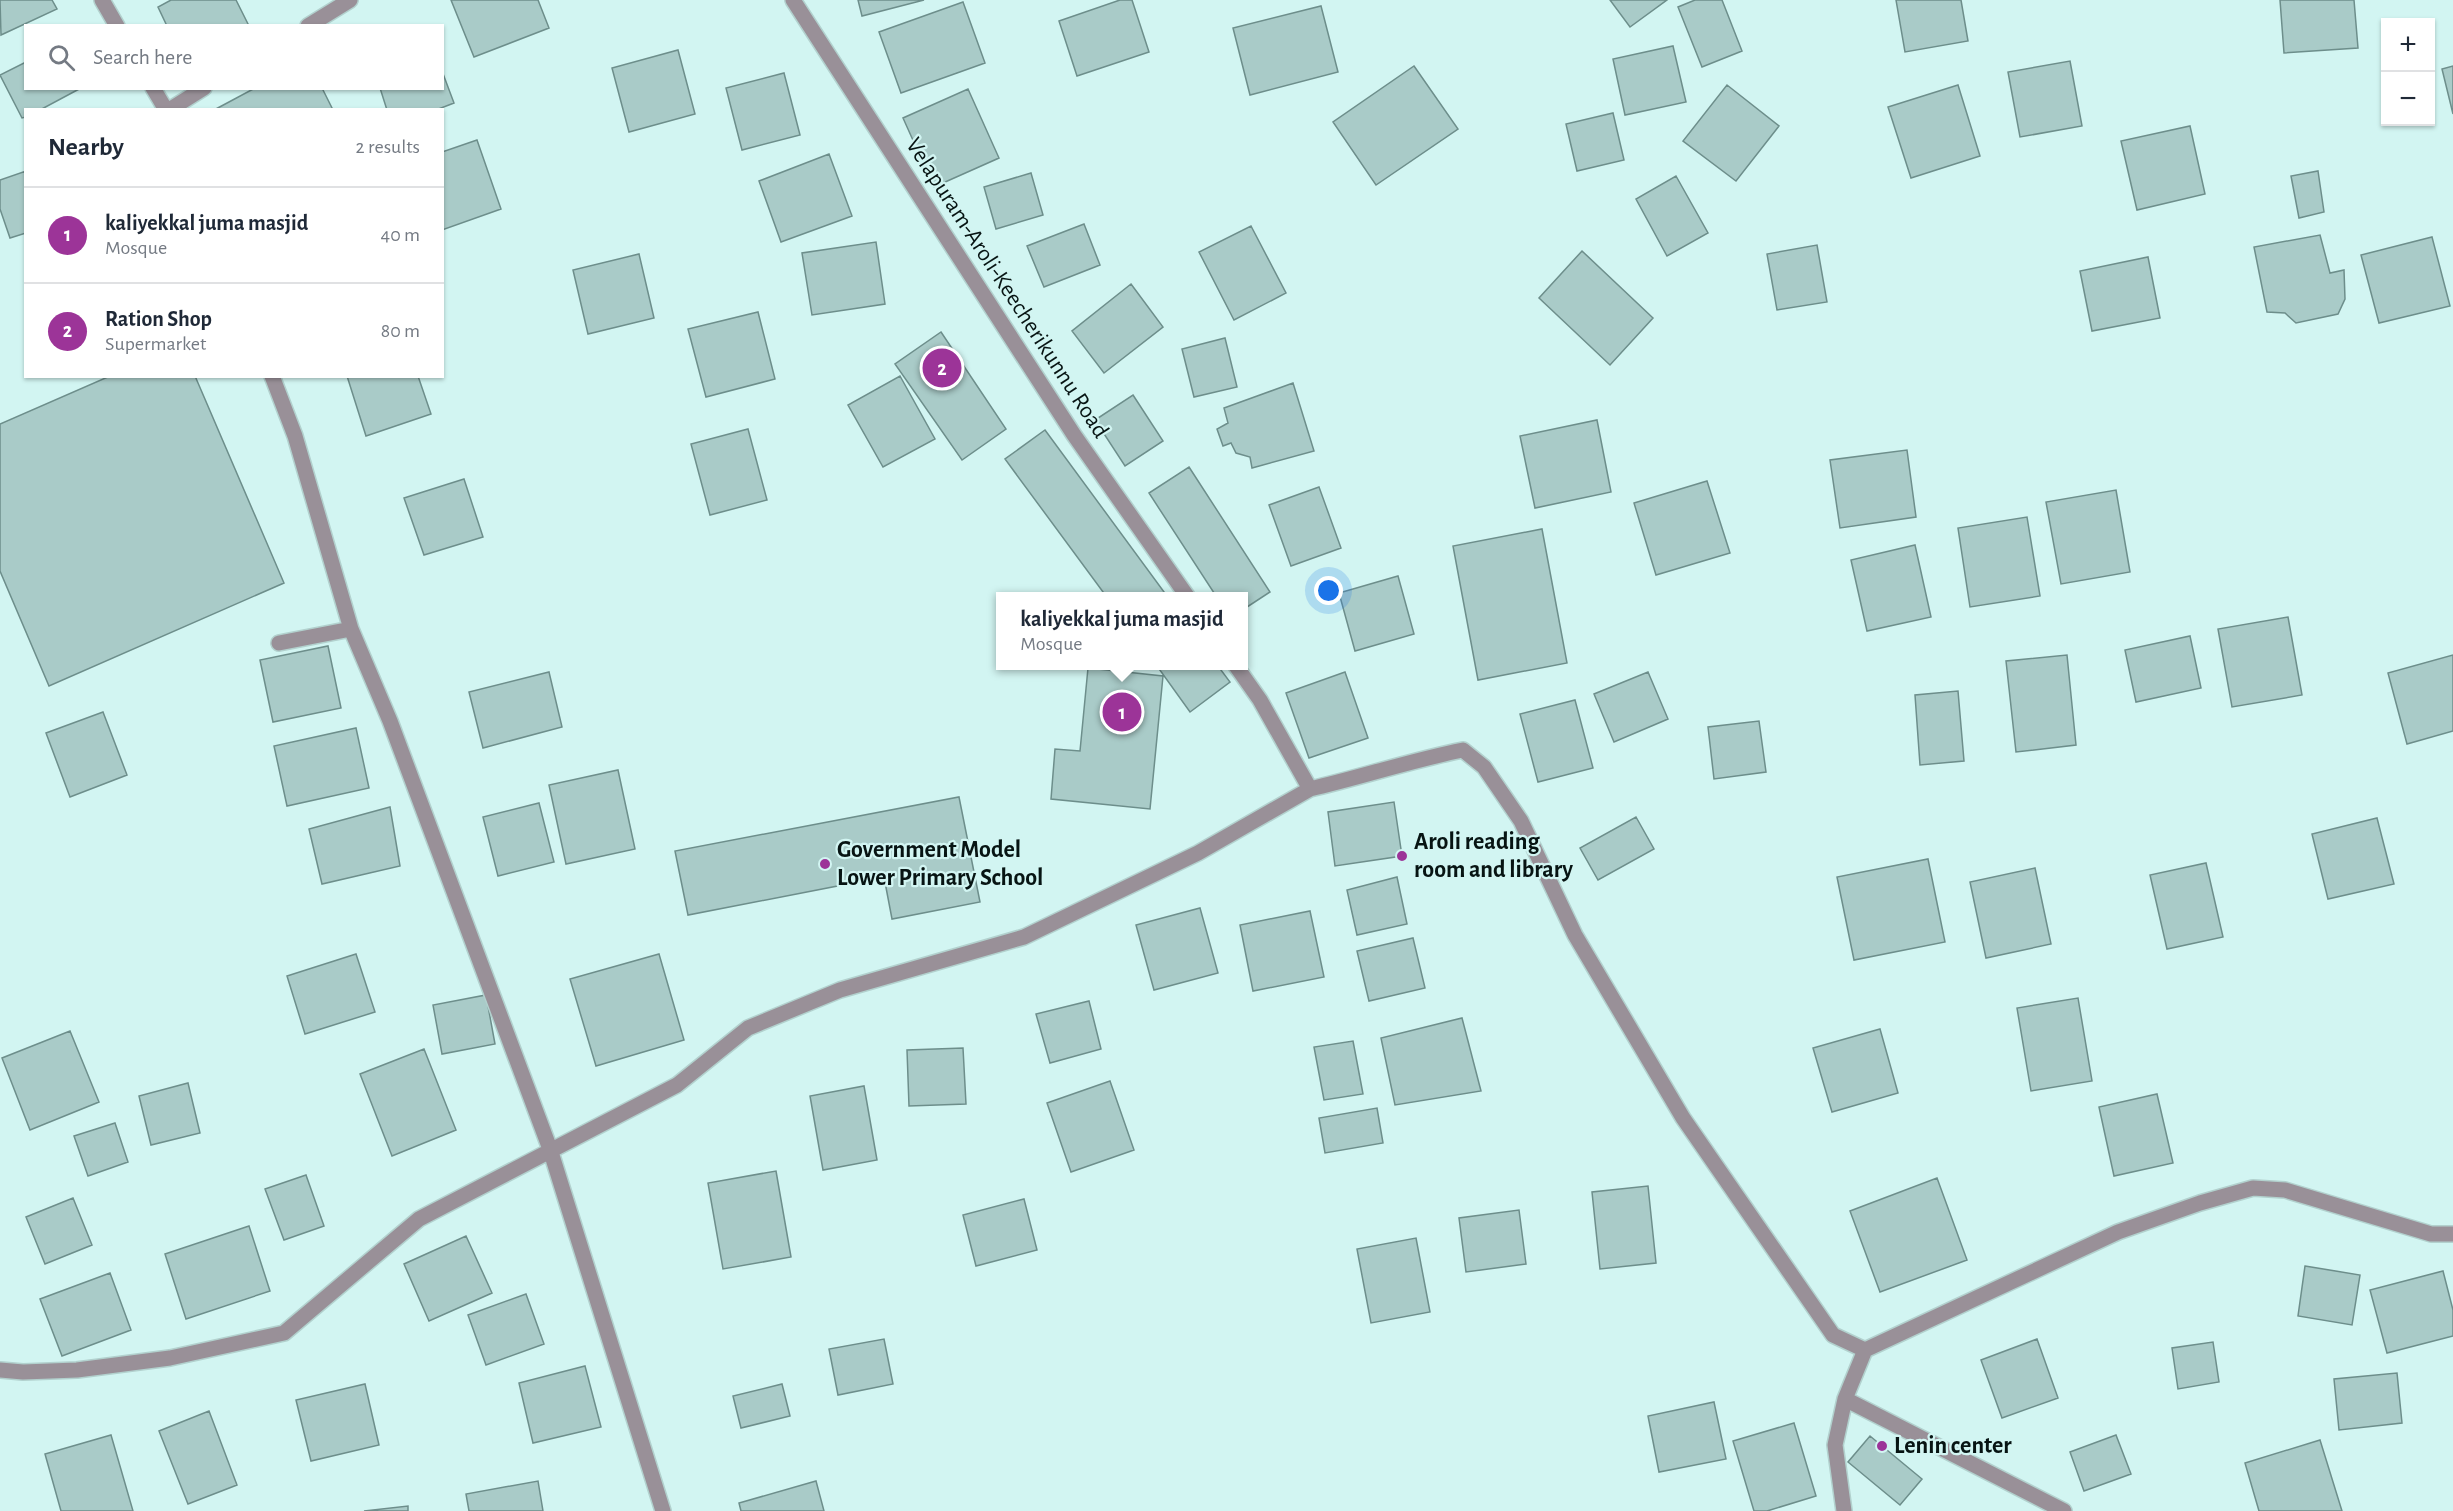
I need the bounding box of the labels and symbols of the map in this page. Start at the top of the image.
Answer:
street label: Velapuram-Aroli-Keecherikunnu Road [901,134,1113,442]
pin: 2 [922,346,962,391]
your location [1314,576,1343,605]
pin: 1 [1102,690,1142,734]
place label: Aroli reading room and library [1414,830,1573,882]
place label: Government Model Lower Primary School [837,838,1043,890]
marker: Aroli reading room and library [1395,849,1409,863]
marker: Government Model Lower Primary School [818,857,832,871]
place label: Lenin center [1894,1434,2012,1458]
marker: Lenin center [1875,1439,1889,1453]

